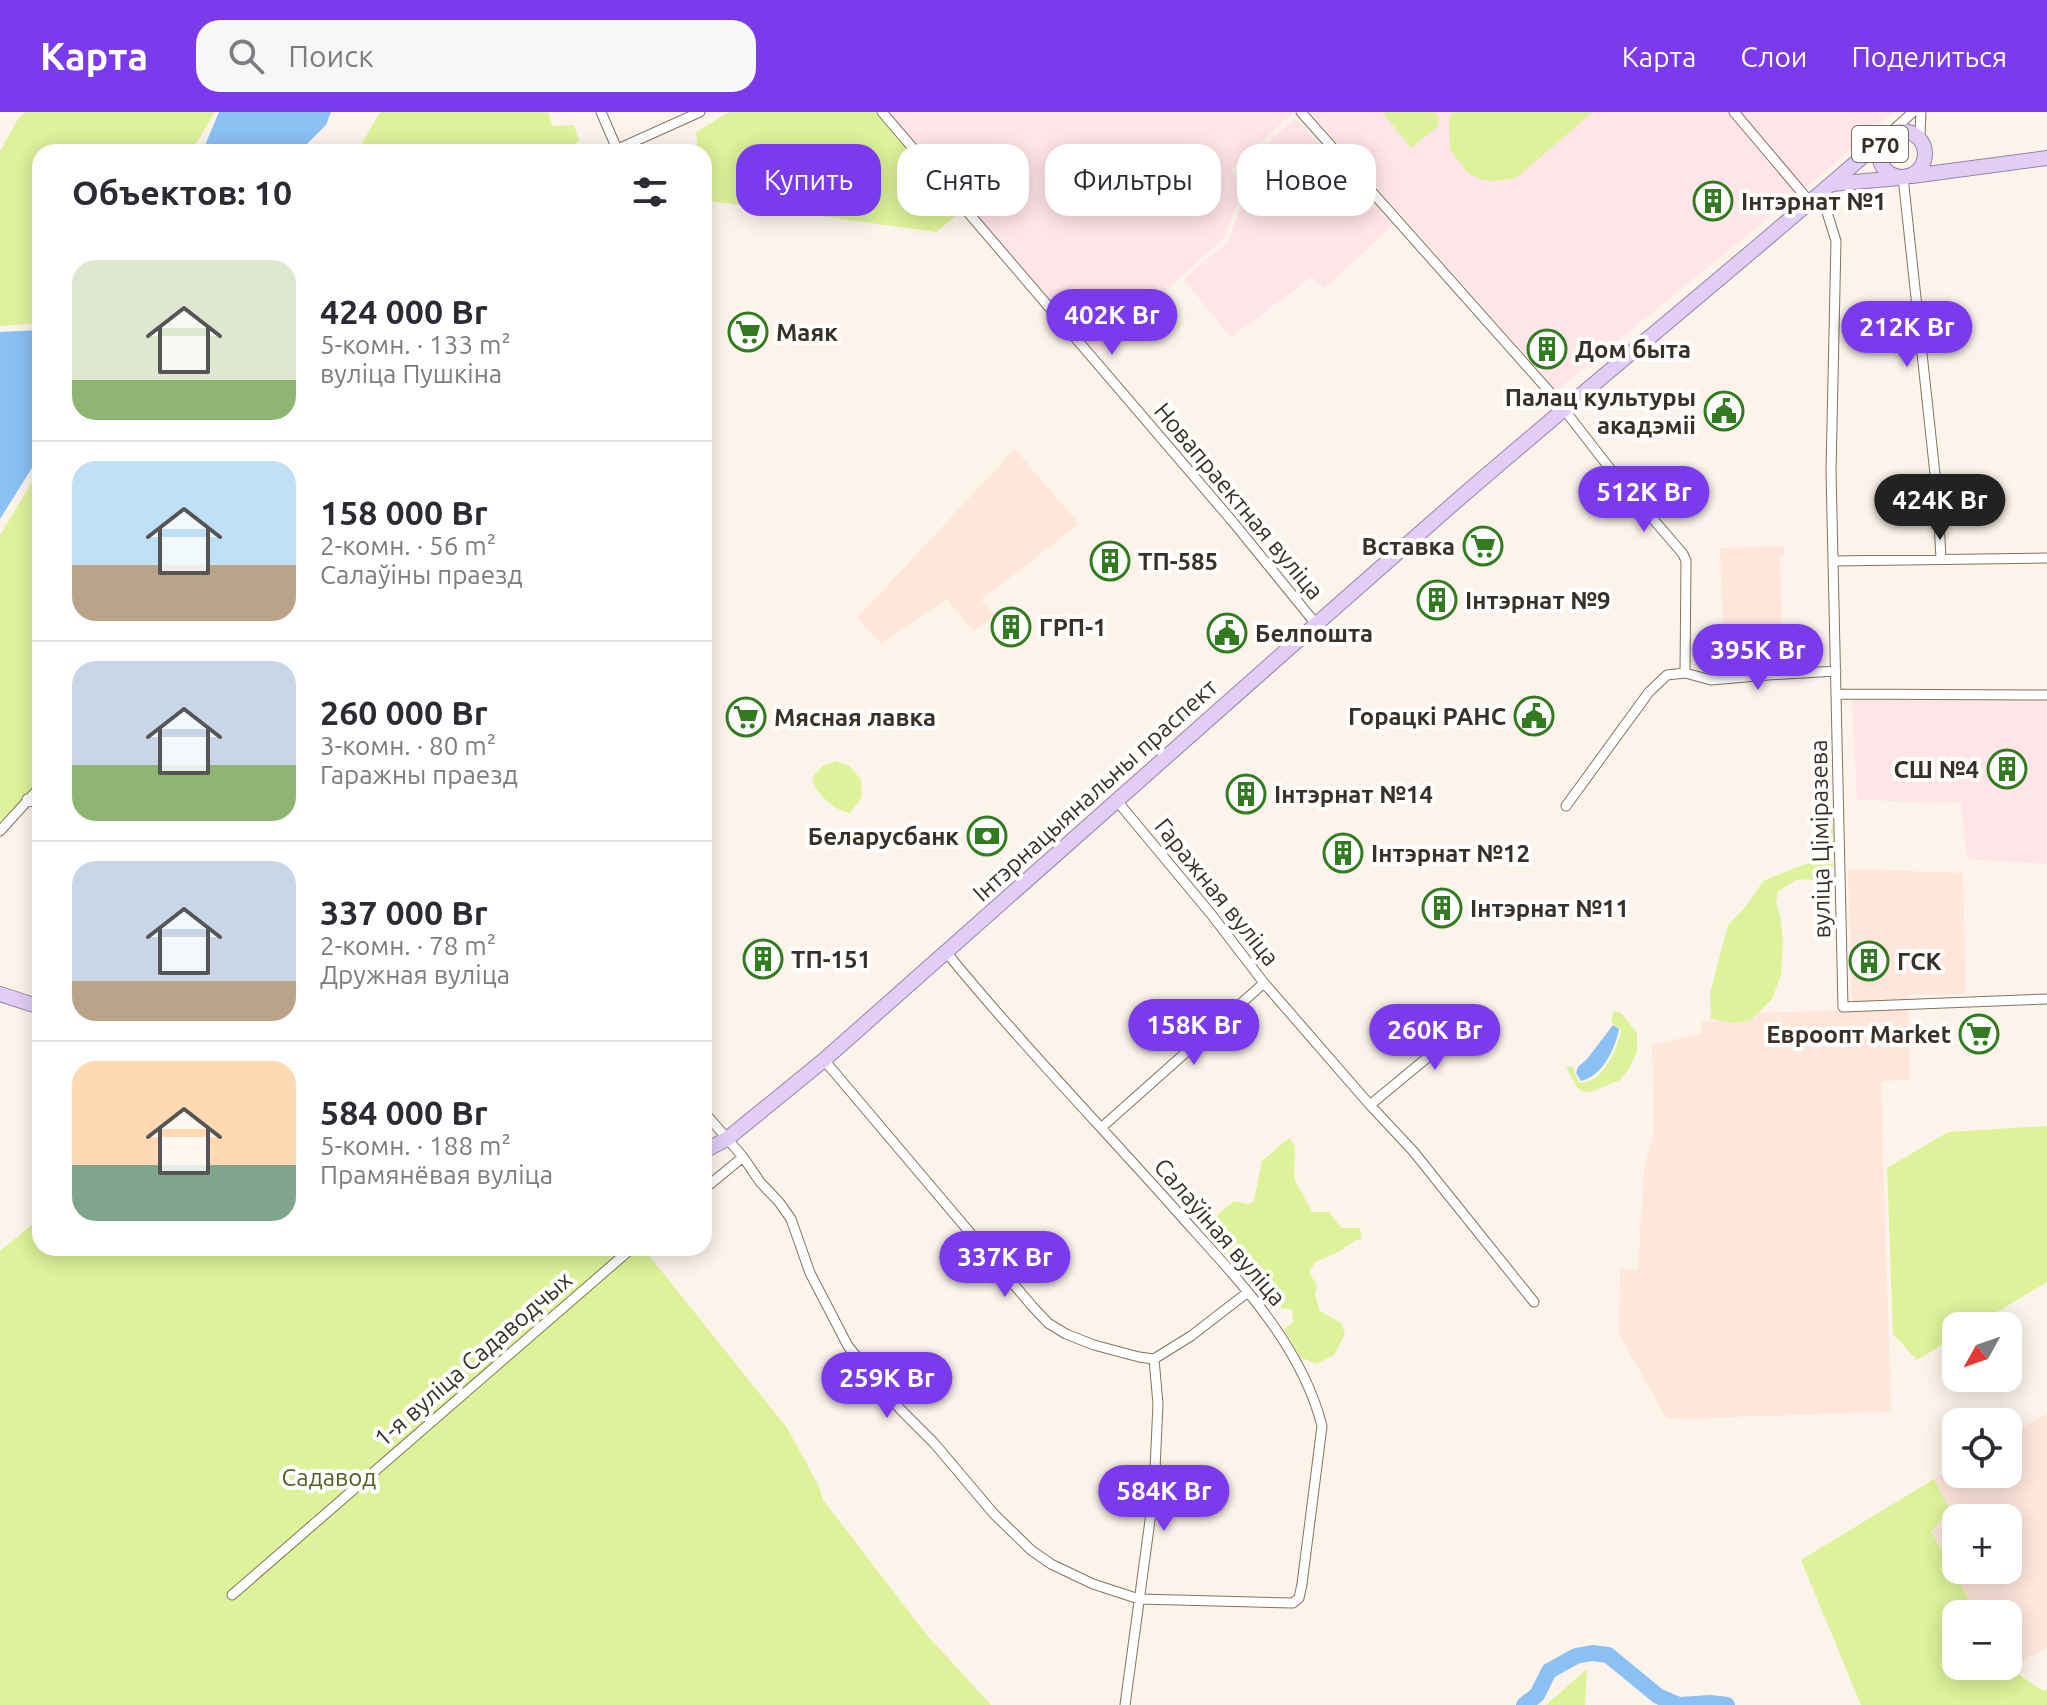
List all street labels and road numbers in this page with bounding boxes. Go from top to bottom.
road number: Р70 [1852,126,1908,162]
street label: Новапраектная вуліца [1149,397,1329,605]
street label: Інтэрнацыянальны праспект [967,673,1223,907]
street label: вуліца Ціміразева [1805,739,1835,939]
street label: Гаражная вуліца [1149,813,1285,971]
street label: Салаўіная вуліца [1149,1153,1291,1311]
street label: 1-я вуліца Садаводчых [369,1266,577,1452]

